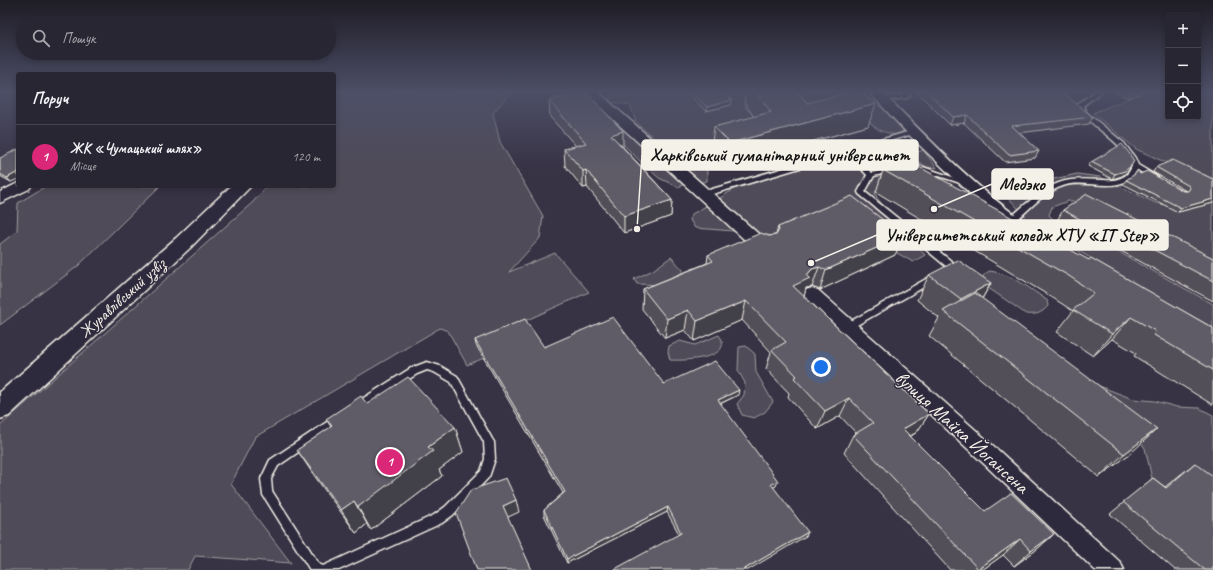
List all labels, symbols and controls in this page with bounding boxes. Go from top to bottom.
map controls [1165,12,1201,120]
button: + [1165,12,1201,48]
search box [16,16,336,60]
icon: search [30,27,52,49]
text: Пошук [62,29,95,48]
button: − [1165,48,1201,84]
button: locate [1165,84,1201,120]
text: Поруч [32,88,68,109]
text: ЖК «Чумацький шлях» [70,139,202,158]
callout: Харківський гуманітарний університет [642,140,918,170]
text: Харківський гуманітарний університет [650,144,911,166]
text: 1 [42,149,48,165]
text: 120 m [292,149,320,165]
text: Місце [70,158,96,174]
callout: Медэко [992,169,1053,199]
text: Медэко [999,173,1046,195]
callout: Університетський коледж ХТУ «IT Step» [877,220,1168,250]
text: Університетський коледж ХТУ «IT Step» [885,224,1160,246]
street label: Журавлівський узвіз [74,253,171,343]
your location [811,357,831,377]
street label: вулиця Майка Йогансена [890,365,1035,500]
pin: 1 [377,447,403,477]

